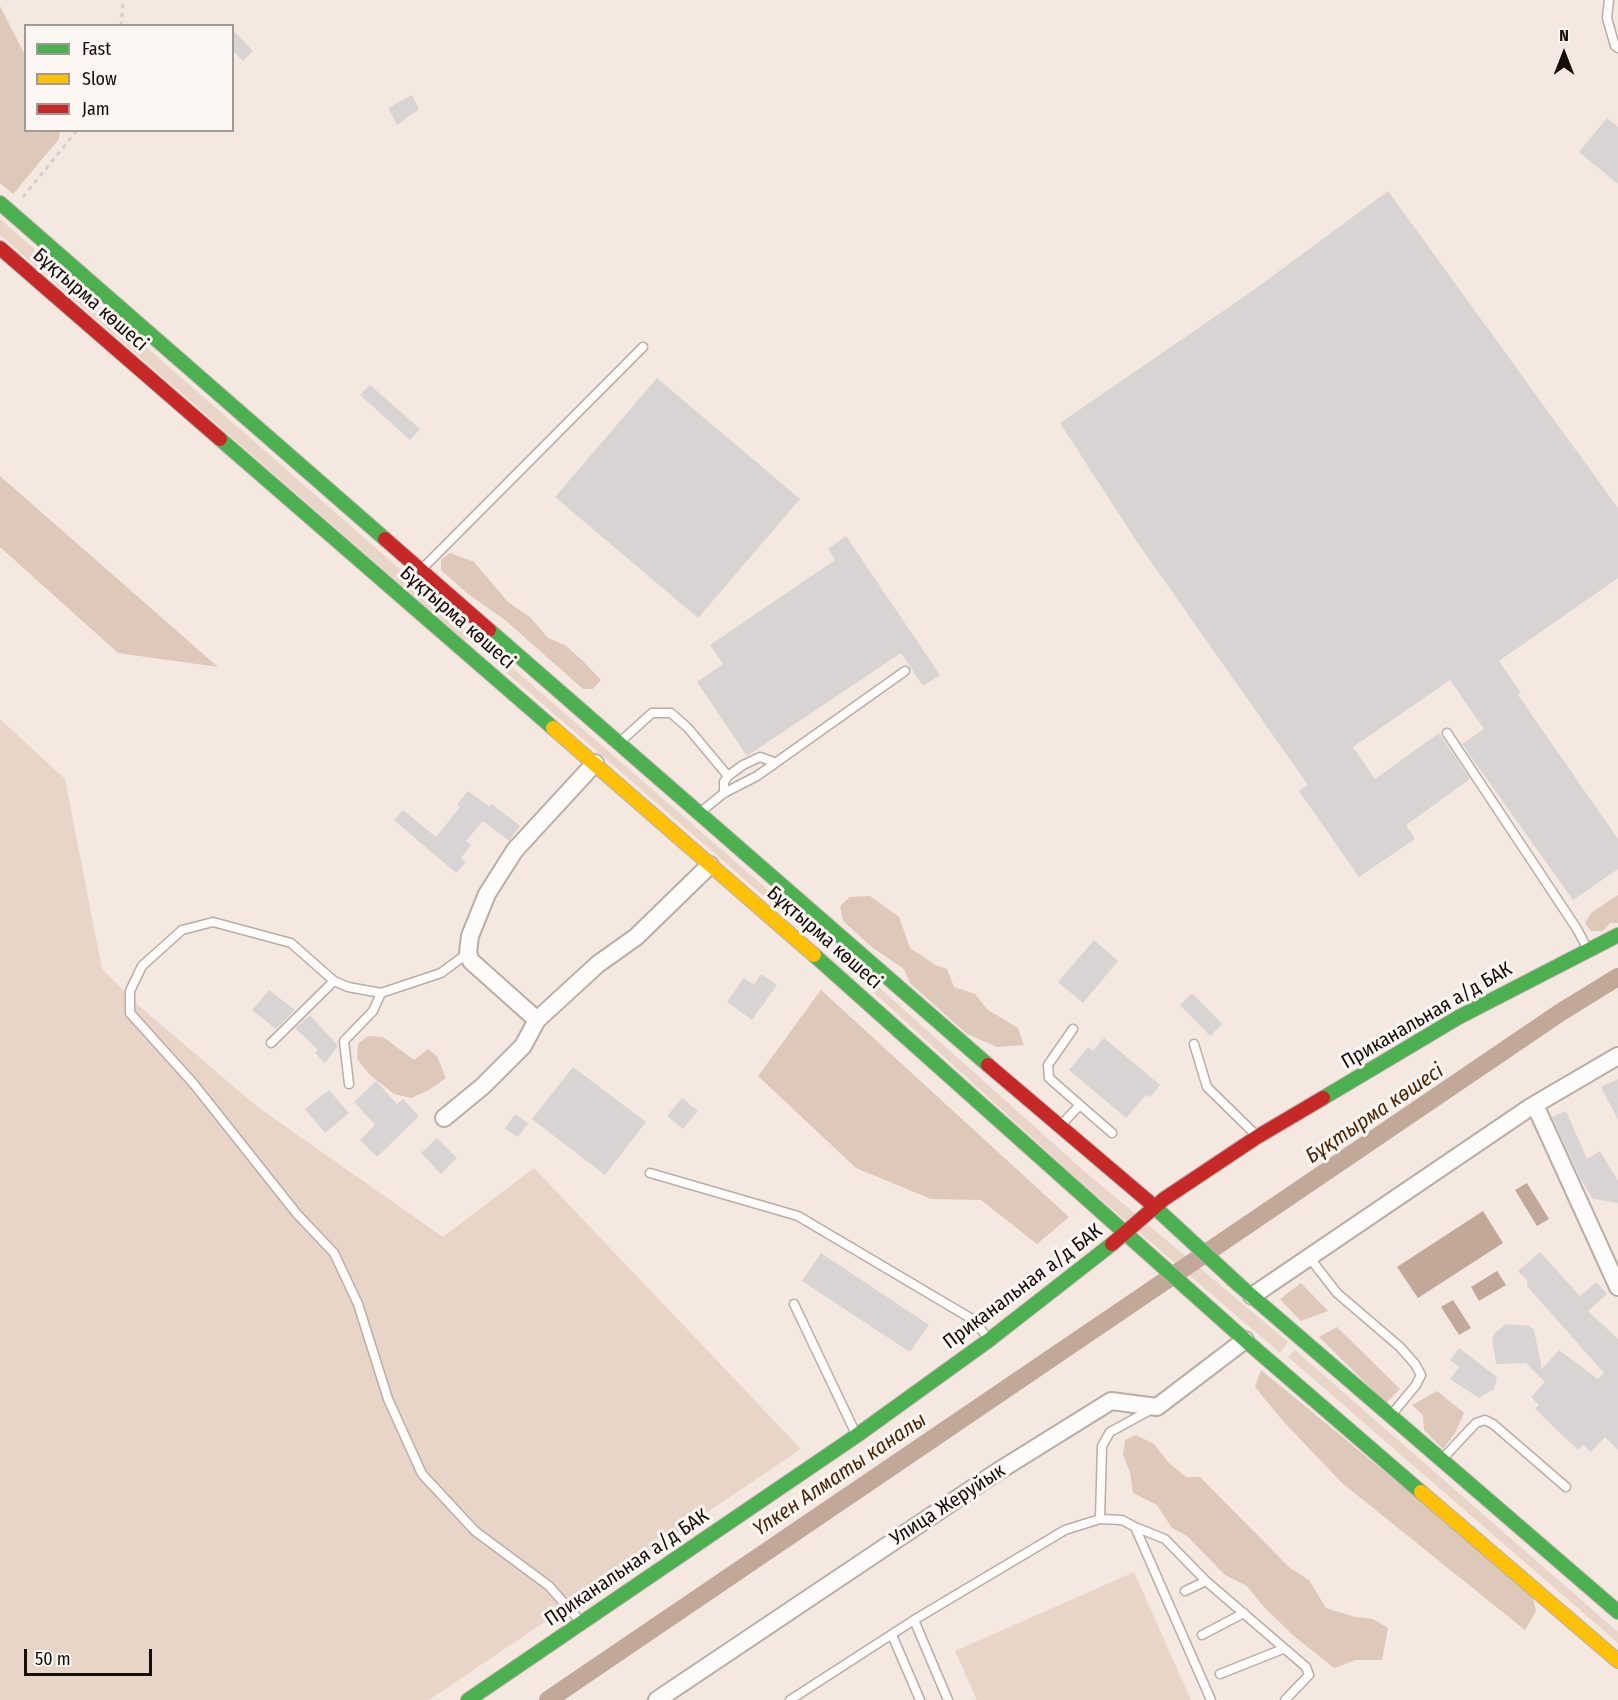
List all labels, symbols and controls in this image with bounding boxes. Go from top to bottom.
legend [24,24,234,132]
north arrow [1534,24,1594,84]
text: N [1559,26,1569,45]
text: Fast [82,38,111,60]
text: Slow [82,68,117,90]
text: Jam [82,98,110,120]
street label: Бұқтырма көшесі [27,243,153,357]
street label: Бұқтырма көшесі [394,561,520,675]
street label: Бұқтырма көшесі [761,881,887,995]
street label: Приканальная а/д БАК [1337,957,1517,1075]
water label: Бұқтырма көшесі [1301,1059,1449,1169]
street label: Приканальная а/д БАК [939,1219,1107,1355]
water label: Үлкен Алматы каналы [749,1408,931,1542]
street label: Улица Жеруйык [886,1459,1010,1551]
street label: Приканальная а/д БАК [540,1504,714,1632]
scale bar [27,1637,154,1675]
text: 50 m [35,1648,71,1670]

